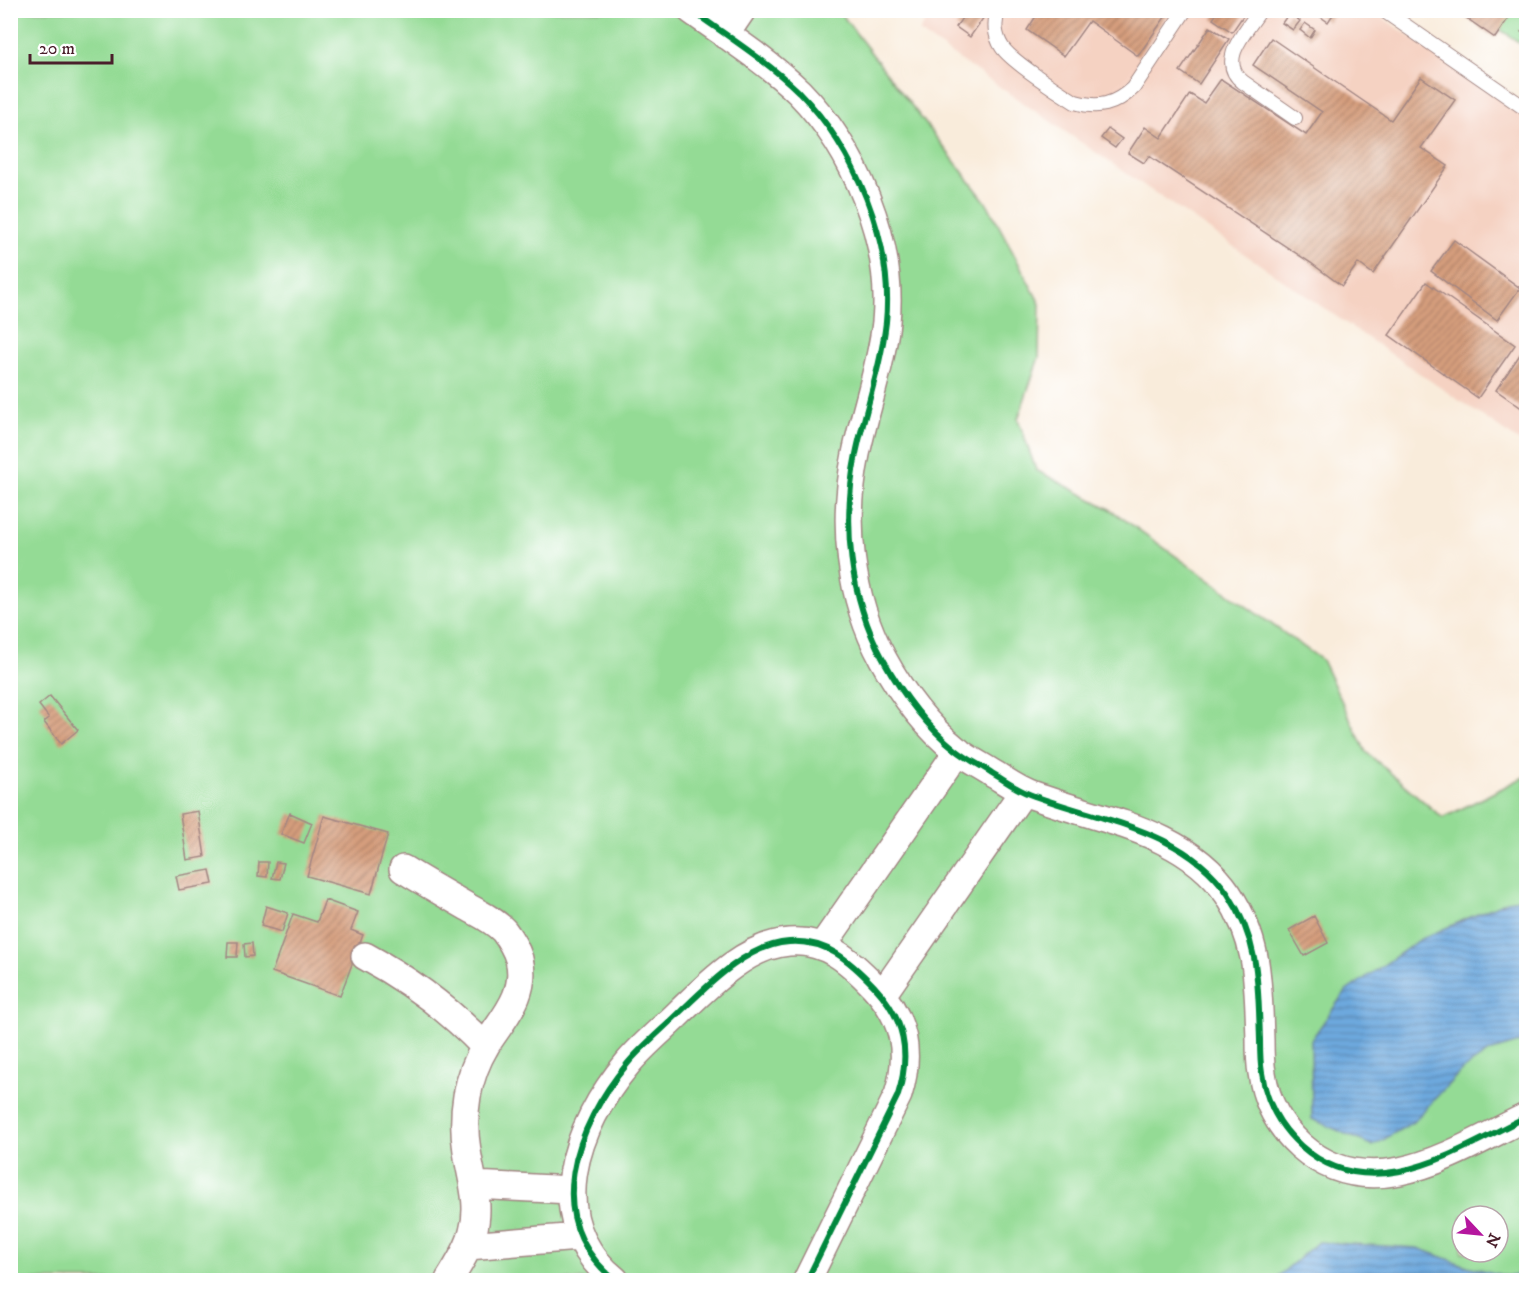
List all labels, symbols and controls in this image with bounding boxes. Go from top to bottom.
scale bar [30,27,112,65]
text: 20 m [39,38,75,60]
north arrow [1450,1204,1510,1264]
text: N [1481,1230,1504,1250]

